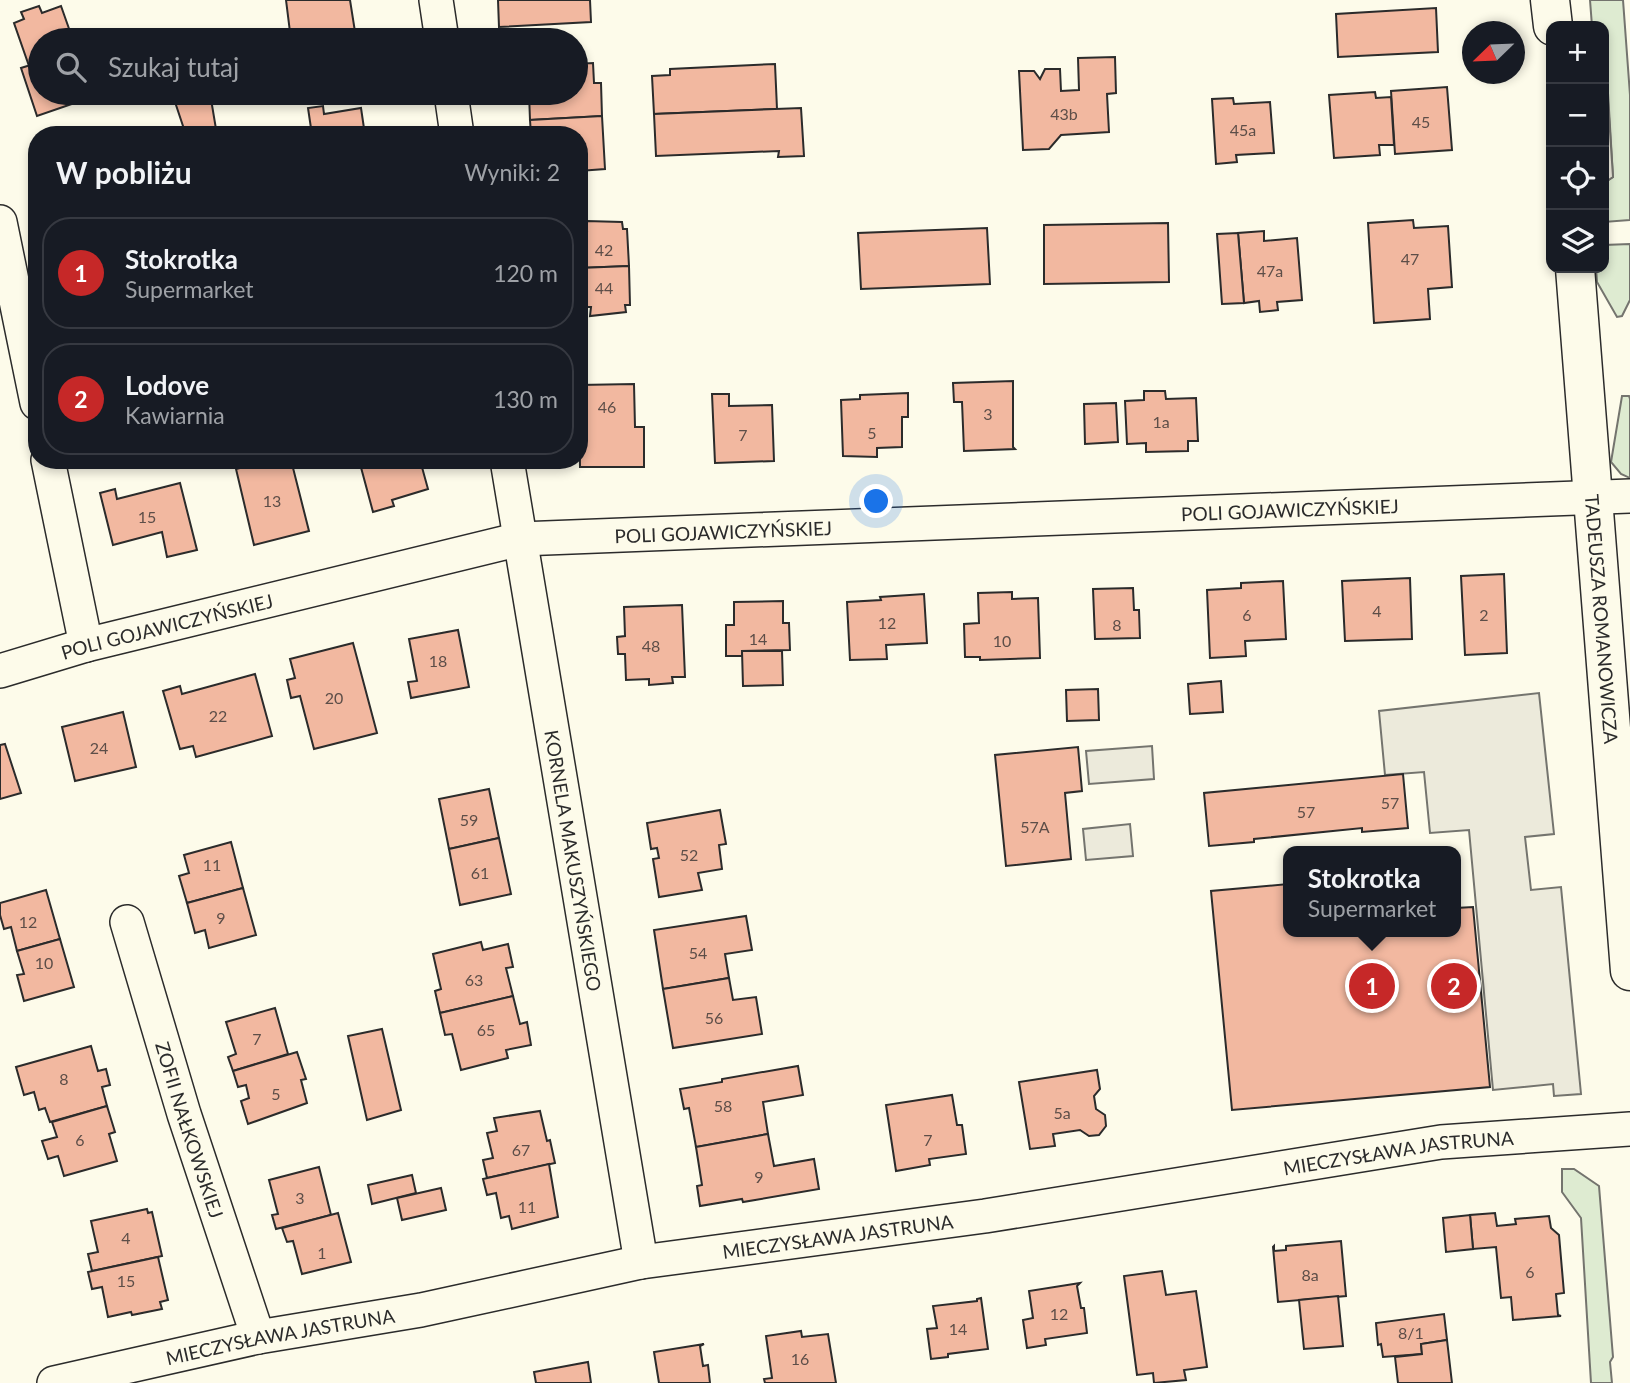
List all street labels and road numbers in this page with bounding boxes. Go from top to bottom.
street label: POLI GOJAWICZYŃSKIEJ [1181,493,1399,525]
street label: TADEUSZA ROMANOWICZA [1581,493,1624,745]
street label: POLI GOJAWICZYŃSKIEJ [614,515,832,547]
street label: POLI GOJAWICZYŃSKIEJ [58,588,275,663]
street label: KORNELA MAKUSZYŃSKIEGO [541,728,607,993]
street label: ZOFII NAŁKOWSKIEJ [152,1039,229,1221]
street label: MIECZYSŁAWA JASTRUNA [1281,1126,1514,1179]
street label: MIECZYSŁAWA JASTRUNA [721,1209,955,1263]
street label: MIECZYSŁAWA JASTRUNA [163,1303,396,1369]

